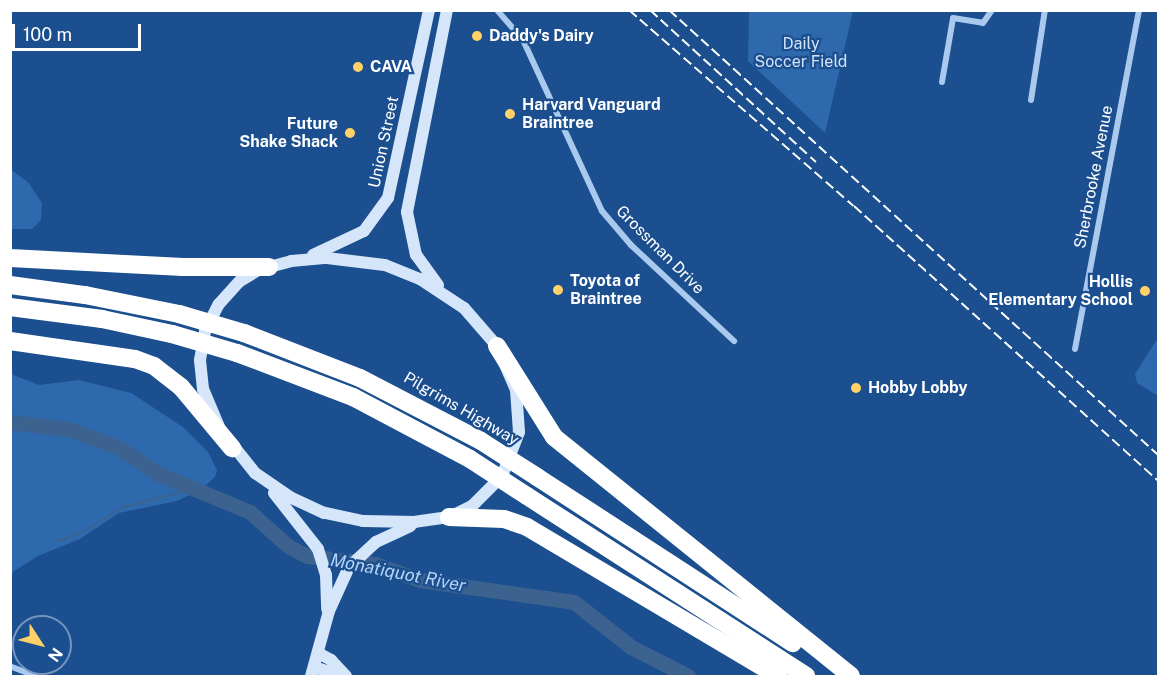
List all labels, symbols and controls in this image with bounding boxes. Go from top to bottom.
scale bar [15,12,144,50]
text: 100 m [23,24,72,45]
place label: Daddy's Dairy [489,26,594,46]
marker: Daddy's Dairy [470,29,484,43]
park label: Daily Soccer Field [755,34,847,72]
place label: CAVA [370,57,412,77]
marker: CAVA [351,60,365,74]
street label: Union Street [365,94,403,190]
place label: Harvard Vanguard Braintree [522,95,661,133]
street label: Sherbrooke Avenue [1071,104,1117,250]
marker: Harvard Vanguard Braintree [503,107,517,121]
place label: Future Shake Shack [239,114,338,152]
marker: Future Shake Shack [343,126,357,140]
street label: Grossman Drive [612,202,708,298]
place label: Toyota of Braintree [570,271,642,309]
place label: Hollis Elementary School [988,272,1133,310]
marker: Toyota of Braintree [551,283,565,297]
marker: Hollis Elementary School [1138,284,1152,298]
street label: Pilgrims Highway [400,368,522,450]
place label: Hobby Lobby [868,378,968,398]
marker: Hobby Lobby [849,381,863,395]
water label: Monatiquot River [328,549,468,597]
north arrow [12,615,72,675]
text: N [44,644,67,665]

